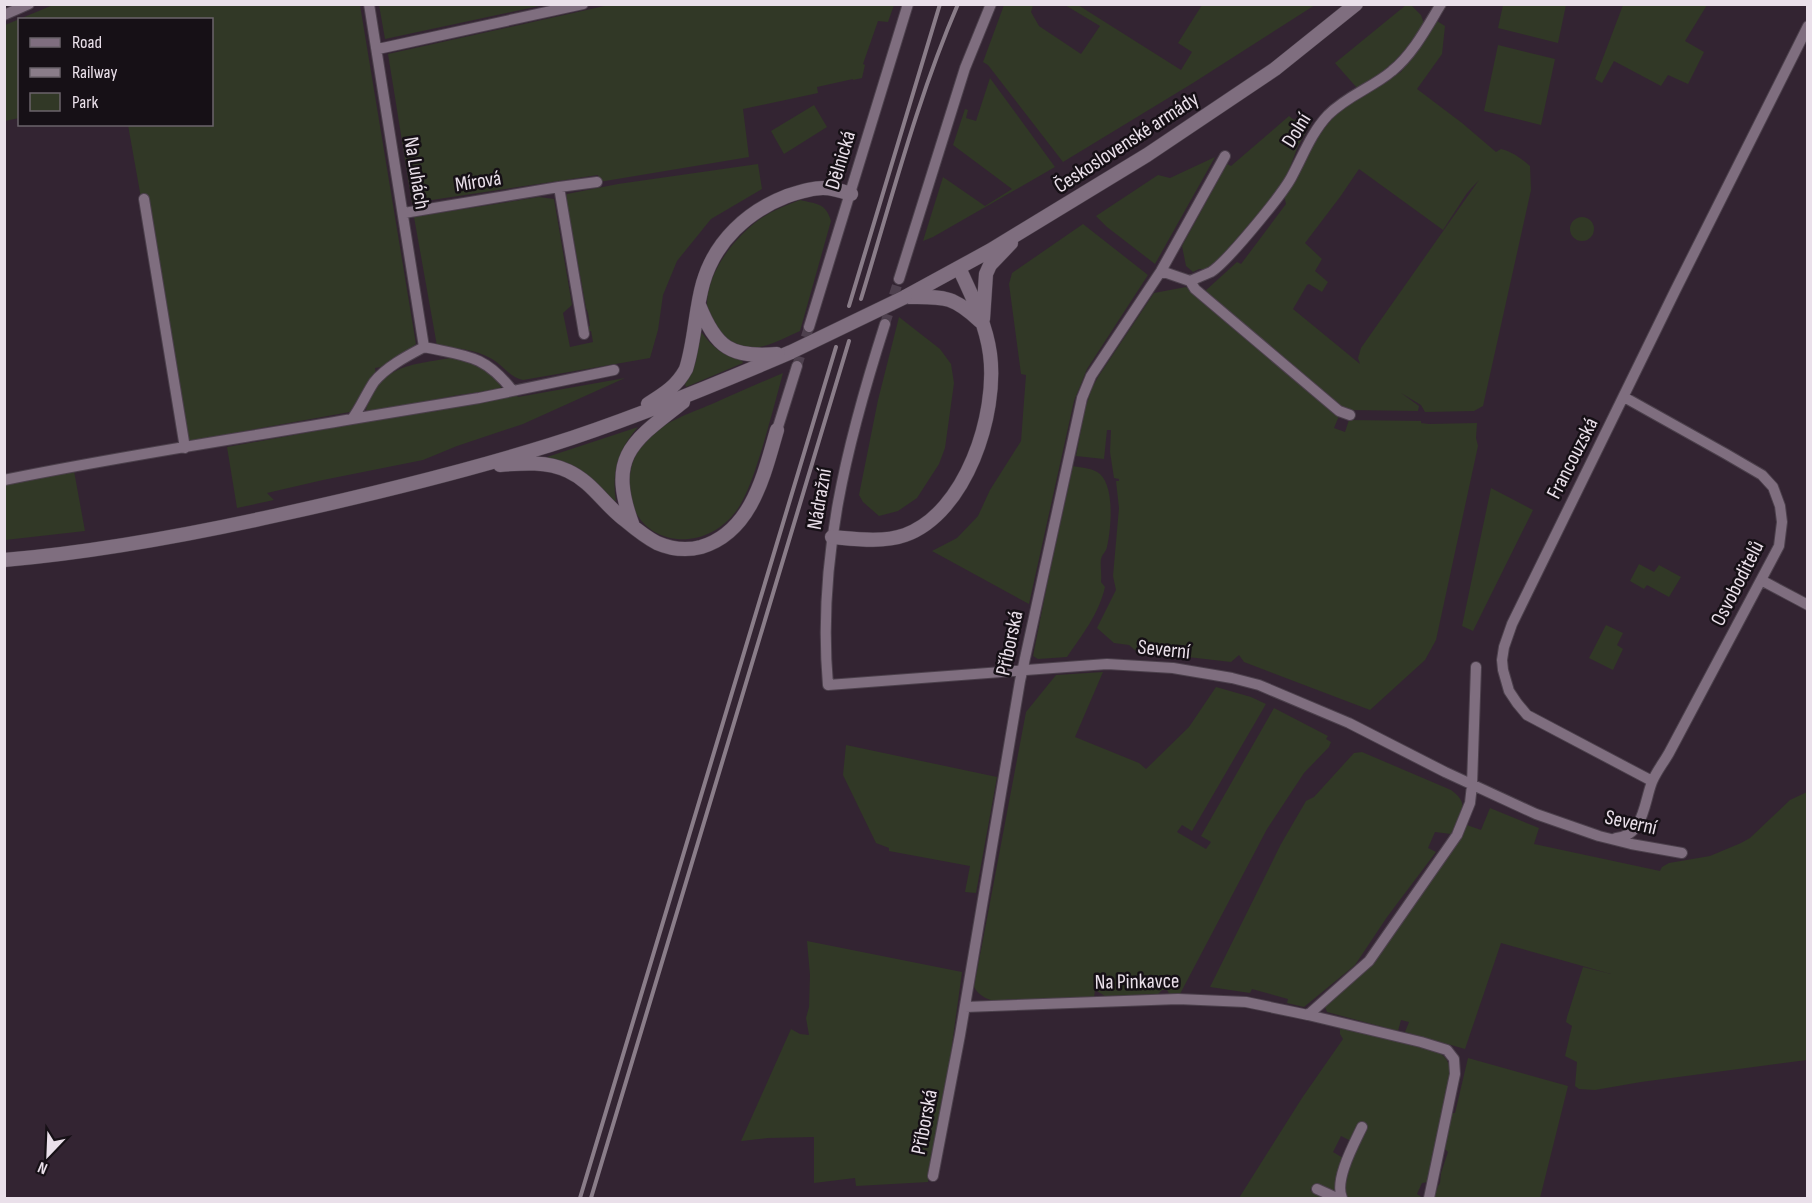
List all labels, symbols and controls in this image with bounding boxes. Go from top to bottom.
legend [18,18,213,126]
text: Road [72,32,102,53]
text: Railway [72,62,117,83]
street label: Československé armády [1049,86,1203,198]
text: Park [72,92,98,113]
street label: Dolní [1276,108,1317,152]
street label: Dělnická [820,128,861,193]
street label: Na Luhách [398,135,435,211]
street label: Mírová [453,166,503,197]
street label: Francouzská [1541,413,1603,503]
street label: Nádražní [802,466,837,532]
street label: Osvoboditelů [1705,537,1769,630]
street label: Příborská [990,608,1029,678]
street label: Severní [1136,634,1192,665]
street label: Severní [1602,804,1659,841]
street label: Na Pinkavce [1095,968,1180,995]
street label: Příborská [906,1088,943,1157]
north arrow [18,1125,78,1185]
text: N [35,1157,50,1178]

